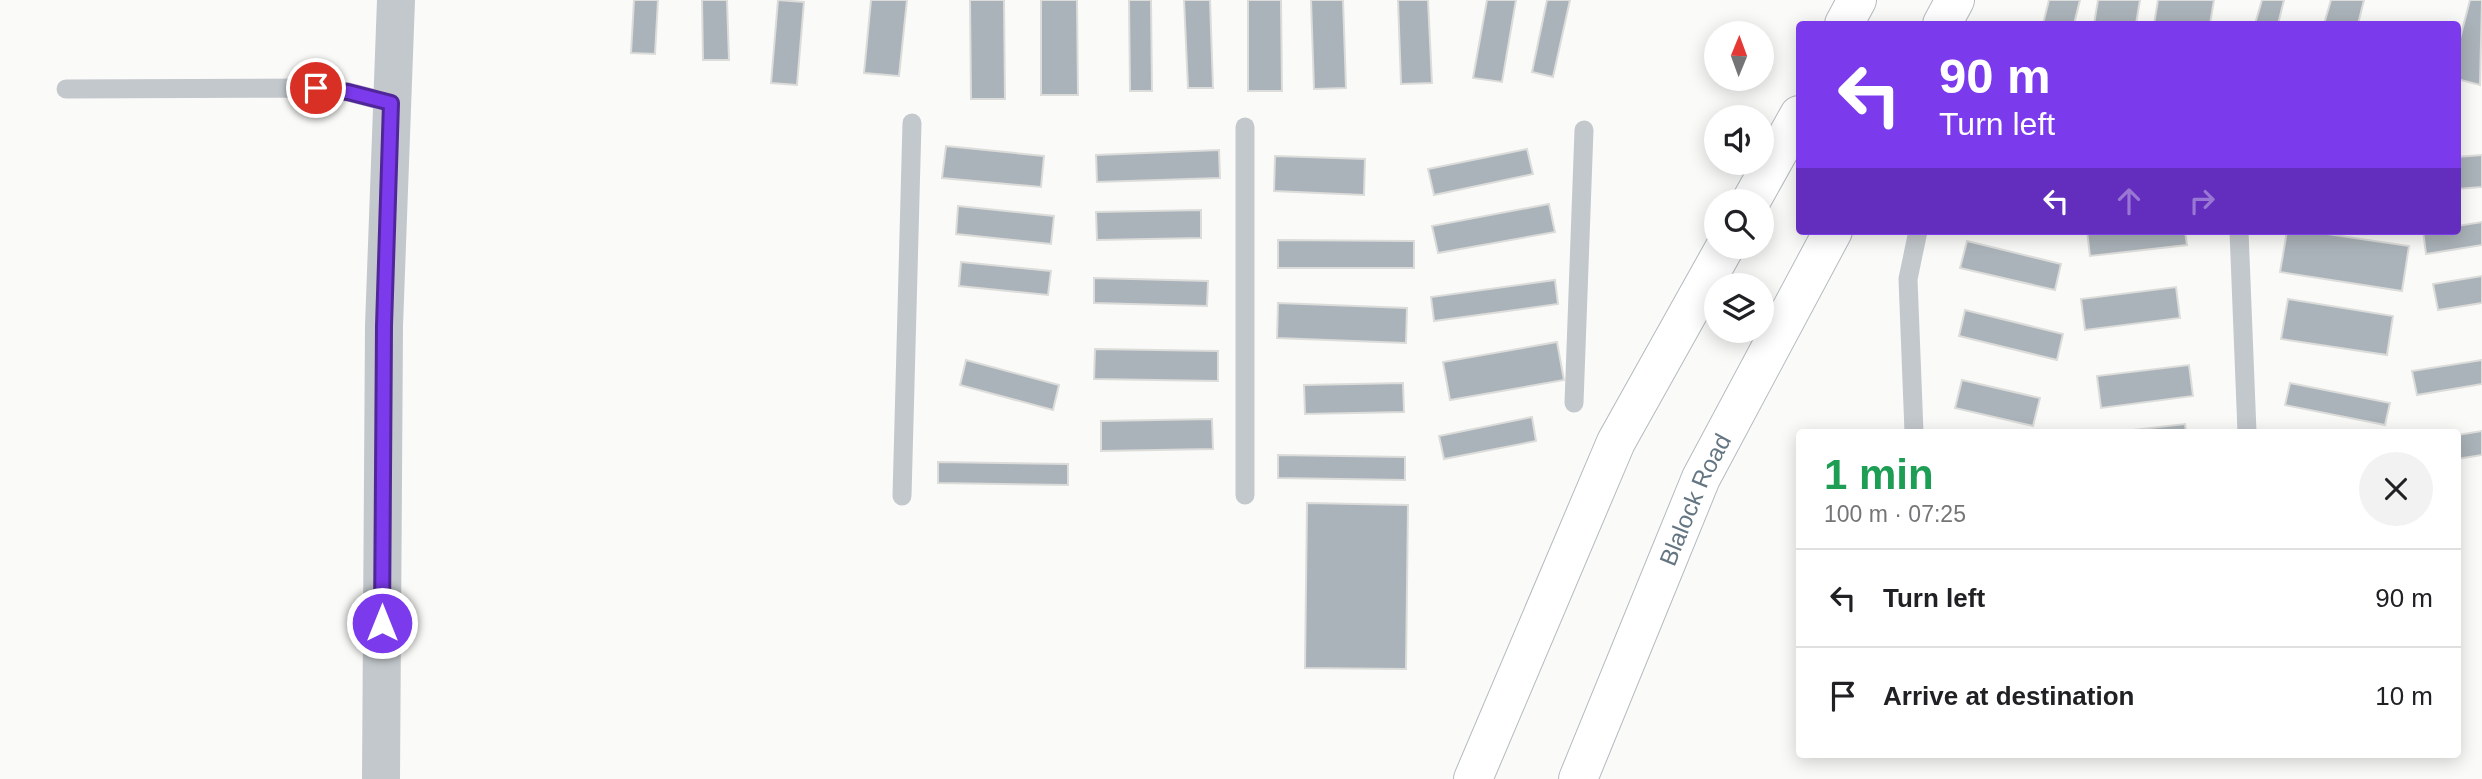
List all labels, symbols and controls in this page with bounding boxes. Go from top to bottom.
north arrow [1704,21,1774,91]
map controls [1704,21,1774,343]
icon: left [1824,49,1915,140]
text: 90 m [1939,49,2051,103]
pin [286,58,346,118]
icon: arrive [297,69,335,107]
button: sound [1704,105,1774,175]
text: Turn left [1939,106,2055,142]
icon: left [2037,182,2075,220]
icon: ahead [2110,182,2148,220]
icon: right [2183,182,2221,220]
button: search [1704,189,1774,259]
button: layers [1704,273,1774,343]
street label: Blalock Road [1653,429,1736,569]
text: 1 min [1824,451,1934,498]
button: close [2359,452,2433,526]
text: 100 m · 07:25 [1824,501,1966,527]
icon: left [1824,579,1862,617]
text: Turn left [1883,583,1985,613]
text: 90 m [2375,583,2433,613]
position arrow [345,586,419,660]
icon: arrive [1824,677,1862,715]
text: Arrive at destination [1883,681,2134,711]
text: 10 m [2375,681,2433,711]

